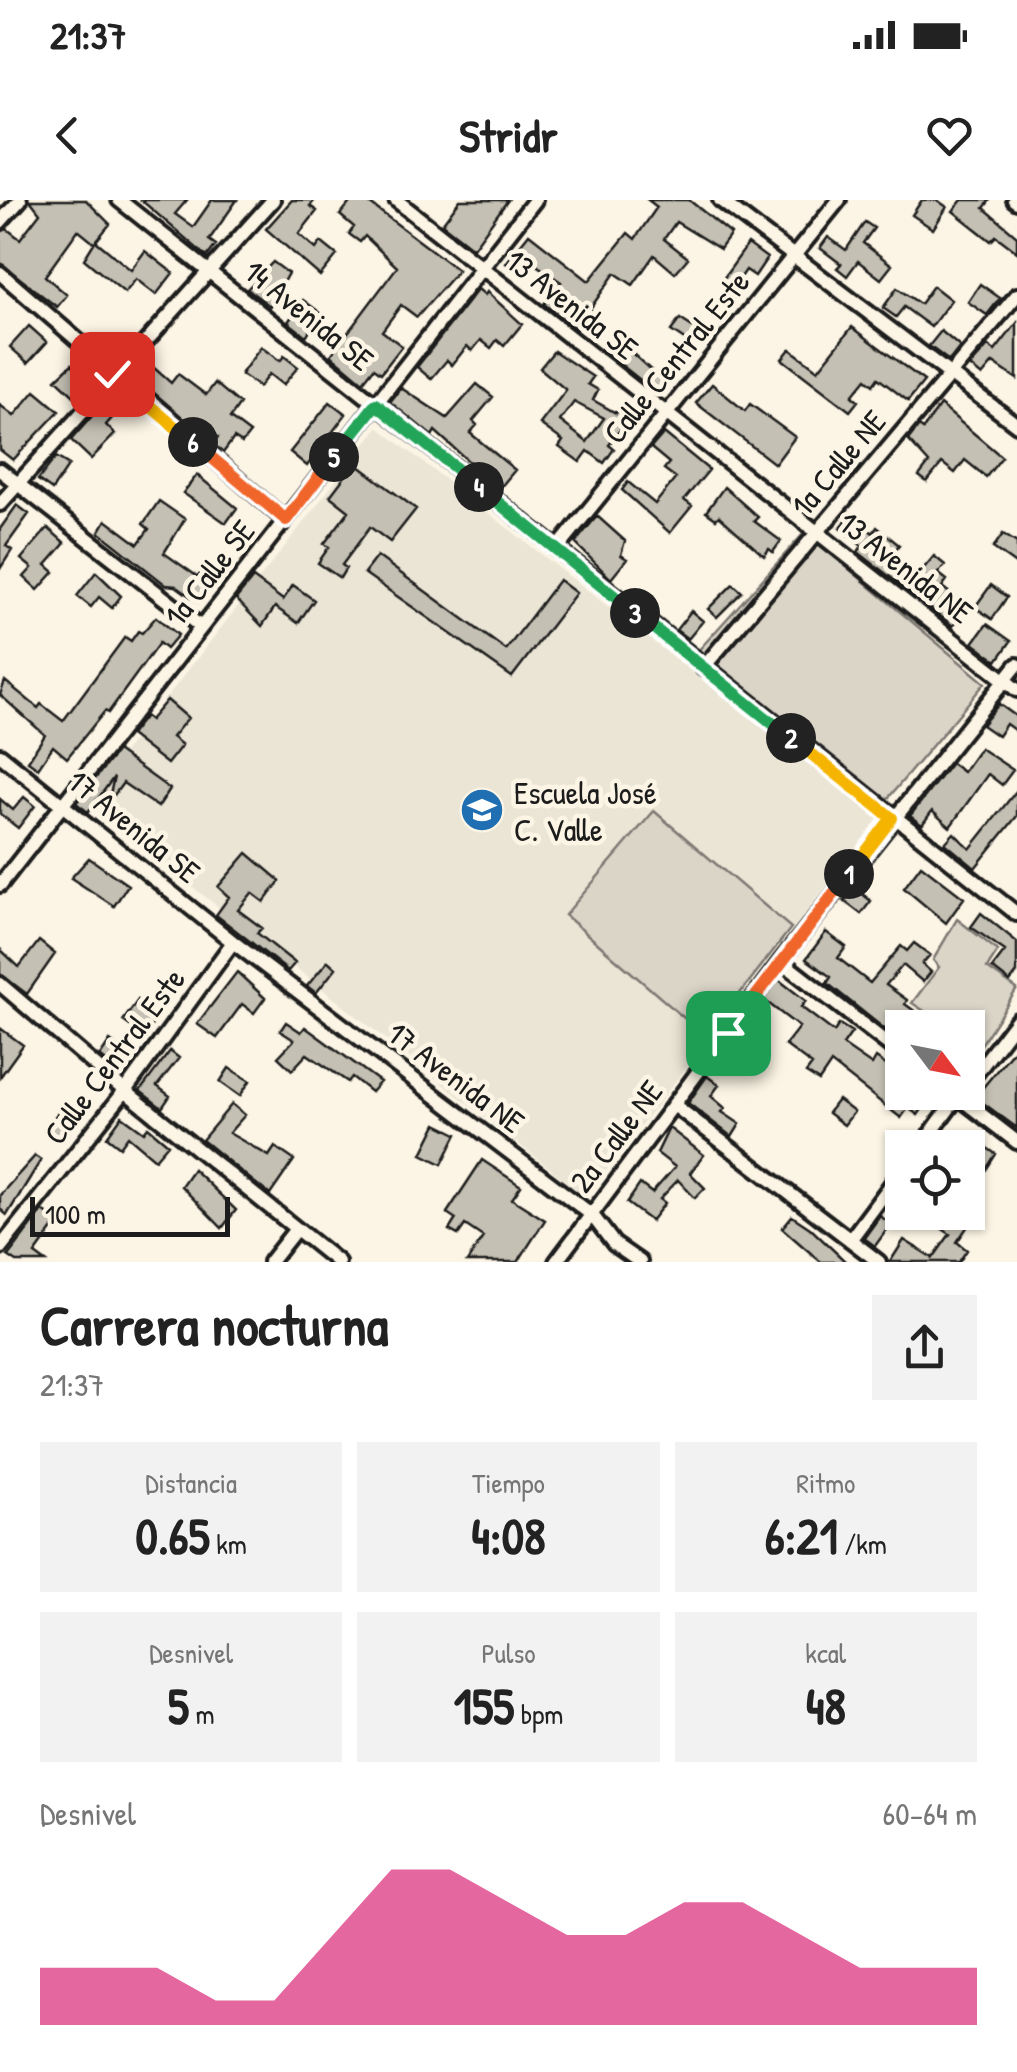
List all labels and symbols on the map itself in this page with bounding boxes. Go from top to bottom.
street label: 13 Avenida SE [497,239,647,369]
street label: 14 Avenida SE [235,250,383,380]
street label: Calle Central Este [593,261,759,452]
pin [70,332,155,417]
street label: 1a Calle NE [781,401,895,525]
pin: 6 [168,417,218,467]
pin: 5 [309,432,359,482]
pin: 4 [454,462,504,512]
street label: 13 Avenida NE [830,501,982,633]
street label: 1a Calle SE [154,511,264,635]
pin: 3 [610,588,660,638]
pin: 2 [766,713,816,763]
street label: 17 Avenida SE [59,759,209,893]
place label: Escuela José C. Valle [514,771,657,851]
school or university icon: Escuela José C. Valle [459,787,505,833]
pin: 1 [824,849,874,899]
street label: Calle Central Este [33,959,195,1153]
pin [686,991,771,1076]
north arrow [885,1010,985,1110]
street label: 17 Avenida NE [379,1011,533,1143]
street label: 2a Calle NE [560,1071,672,1201]
scale bar [30,1192,230,1236]

